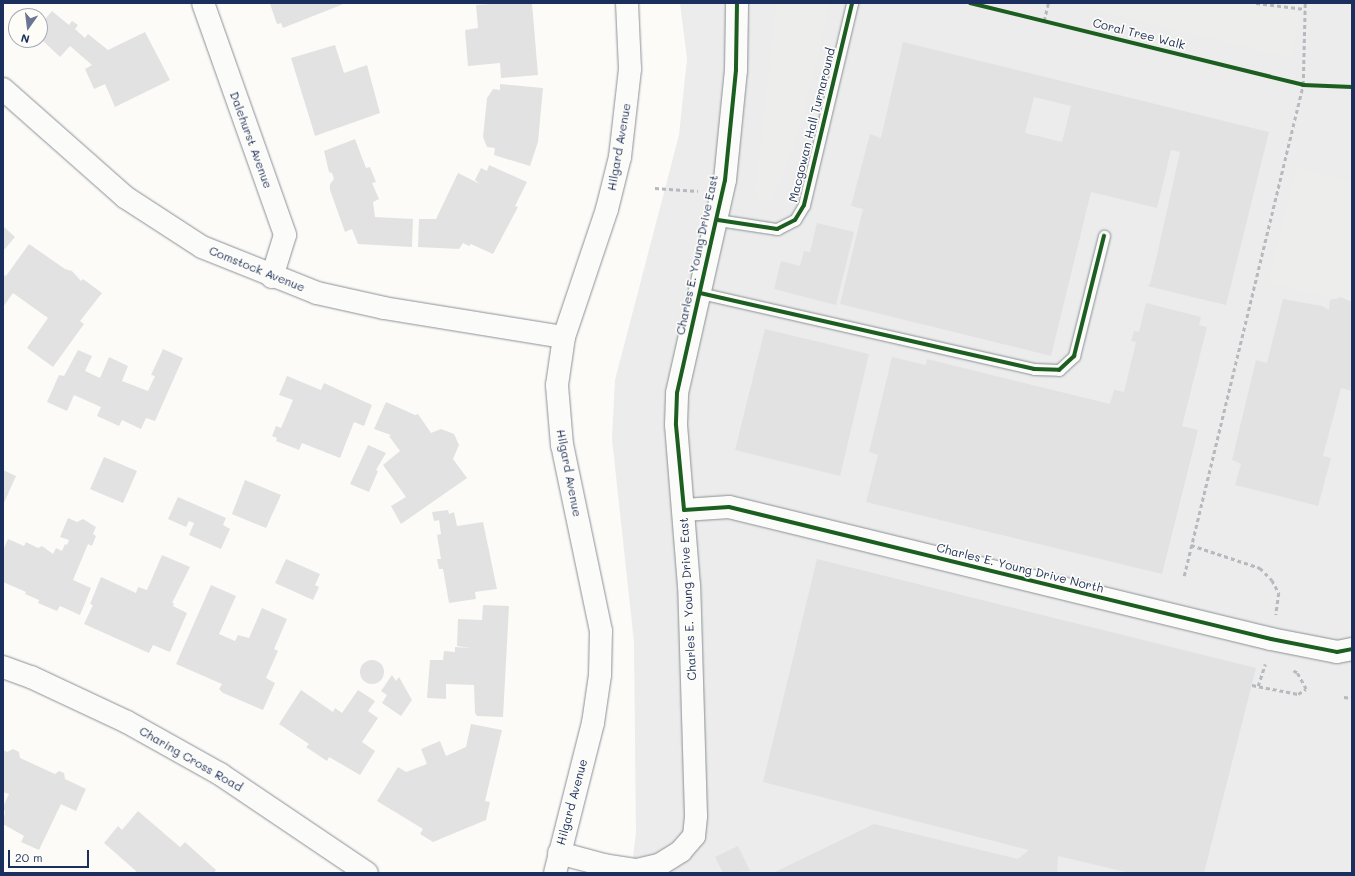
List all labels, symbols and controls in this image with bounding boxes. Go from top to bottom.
north arrow [8,8,48,48]
street label: Coral Tree Walk [1091,16,1187,52]
text: N [19,31,31,47]
street label: Macgowan Hall Turnaround [786,46,838,204]
street label: Dalehurst Avenue [227,90,275,190]
street label: Hilgard Avenue [604,102,634,192]
street label: Charles E. Young Drive East [673,174,721,336]
street label: Comstock Avenue [207,243,307,295]
street label: Hilgard Avenue [553,428,585,518]
street label: Charles E. Young Drive East [677,517,699,681]
street label: Charles E. Young Drive North [935,540,1105,596]
street label: Charing Cross Road [137,723,245,795]
street label: Hilgard Avenue [554,757,590,847]
scale bar [10,842,91,868]
text: 20 m [15,849,43,865]

